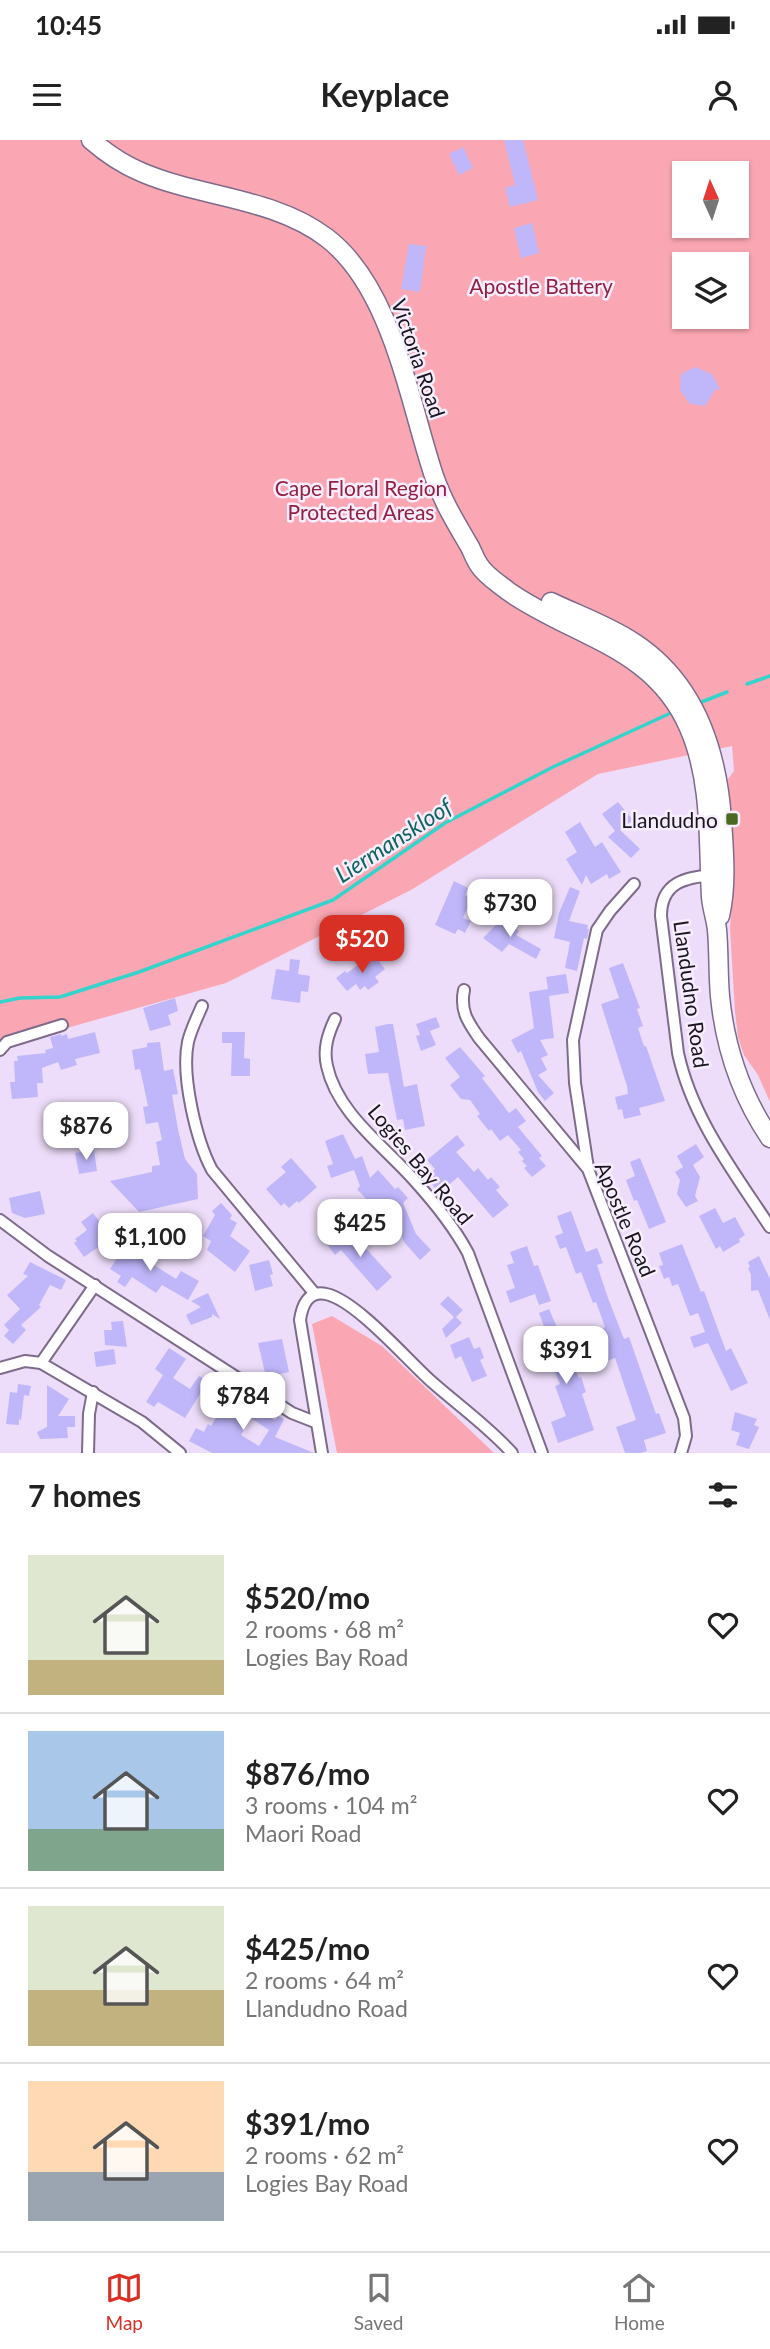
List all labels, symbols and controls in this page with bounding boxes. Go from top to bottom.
text: 10:45 [35,9,102,41]
text: Keyplace [321,75,449,114]
icon: menu [28,76,66,114]
icon: person [704,76,742,114]
north arrow [672,161,749,238]
map controls [672,161,749,329]
button: layers [672,252,749,329]
park label: Apostle Battery [469,273,613,298]
street label: Victoria Road [387,295,451,421]
park label: Cape Floral Region Protected Areas [275,475,447,524]
water label: Liermanskloof [329,791,458,888]
place label: Llandudno [621,807,718,832]
marker: Llandudno [724,811,740,827]
pin: $730 [469,880,551,939]
text: $730 [483,888,537,916]
pin: $520 [321,916,403,975]
street label: Llandudno Road [669,919,715,1069]
text: $520 [335,924,389,952]
street label: Logies Bay Road [363,1099,479,1229]
pin: $876 [45,1102,127,1162]
text: $876 [59,1111,113,1139]
street label: Apostle Road [591,1158,661,1280]
pin: $425 [319,1200,401,1259]
text: $425 [333,1208,387,1236]
pin: $1,100 [93,1214,207,1273]
text: $1,100 [114,1222,186,1250]
pin: $391 [525,1326,607,1386]
text: $391 [539,1335,593,1363]
pin: $784 [202,1372,284,1432]
text: $784 [216,1381,270,1409]
icon: filters [704,1476,742,1514]
text: 7 homes [28,1477,141,1513]
text: $520/mo [245,1579,370,1615]
icon: home [84,1583,168,1667]
icon: heart [704,1606,742,1644]
text: 2 rooms · 68 m² [245,1615,404,1643]
text: Logies Bay Road [245,1643,408,1671]
text: $876/mo [245,1755,370,1791]
icon: home [84,1759,168,1843]
icon: heart [704,1782,742,1820]
text: 3 rooms · 104 m² [245,1791,417,1819]
text: Maori Road [245,1819,361,1847]
text: $425/mo [245,1930,370,1966]
icon: home [84,1934,168,2018]
icon: heart [704,1957,742,1995]
text: 2 rooms · 64 m² [245,1966,404,1994]
text: Llandudno Road [245,1994,408,2022]
text: $391/mo [245,2105,370,2141]
icon: home [84,2109,168,2193]
icon: heart [704,2132,742,2170]
text: 2 rooms · 62 m² [245,2141,404,2169]
text: Logies Bay Road [245,2169,408,2197]
tab: Map [105,2269,143,2334]
tab: Saved [354,2269,403,2334]
tab: Home [614,2269,665,2334]

